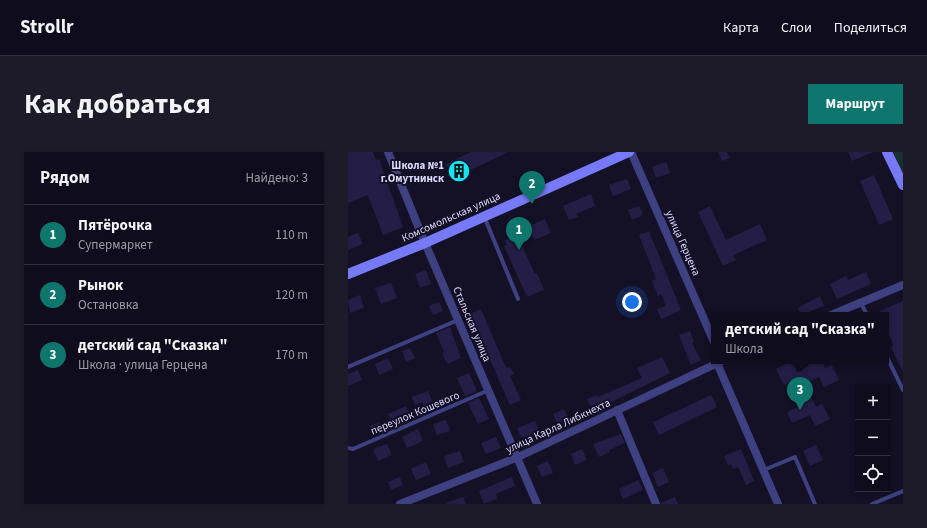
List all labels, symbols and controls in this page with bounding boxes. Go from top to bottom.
text: Strollr [20,14,74,41]
text: Карта [723,18,759,38]
text: Слои [781,18,812,38]
text: Поделиться [834,18,907,38]
text: Как добраться [24,84,211,124]
button: Маршрут [808,84,903,124]
place label: Школа №1 г.Омутнинск [381,158,444,186]
building icon: Школа №1 г.Омутнинск [446,158,472,184]
text: Рядом [40,166,90,190]
text: Найдено: 3 [246,169,308,187]
pin: 2 [519,171,545,204]
street label: Комсомольская улица [399,188,503,246]
street label: улица Герцена [662,208,704,278]
text: Пятёрочка [78,215,152,236]
pin: 1 [506,217,532,250]
text: 1 [50,226,56,244]
text: 110 m [275,226,308,244]
text: Супермаркет [78,236,153,254]
text: Рынок [78,275,123,296]
street label: Стальская улица [449,284,495,364]
text: 2 [50,286,56,304]
text: 120 m [275,286,308,304]
your location [622,292,642,312]
text: Остановка [78,296,139,314]
popup [711,312,889,364]
text: детский сад "Сказка" [725,319,875,340]
text: детский сад "Сказка" [78,335,228,356]
text: Школа [725,340,763,358]
text: 3 [50,346,56,364]
text: 170 m [275,346,308,364]
text: Школа · улица Герцена [78,356,208,374]
pin: 3 [787,377,813,410]
map controls [855,384,891,492]
button: + [855,384,891,420]
street label: переулок Кошевого [368,387,462,438]
street label: улица Карла Либкнехта [503,395,613,457]
button: − [855,420,891,456]
button: locate [855,456,891,492]

